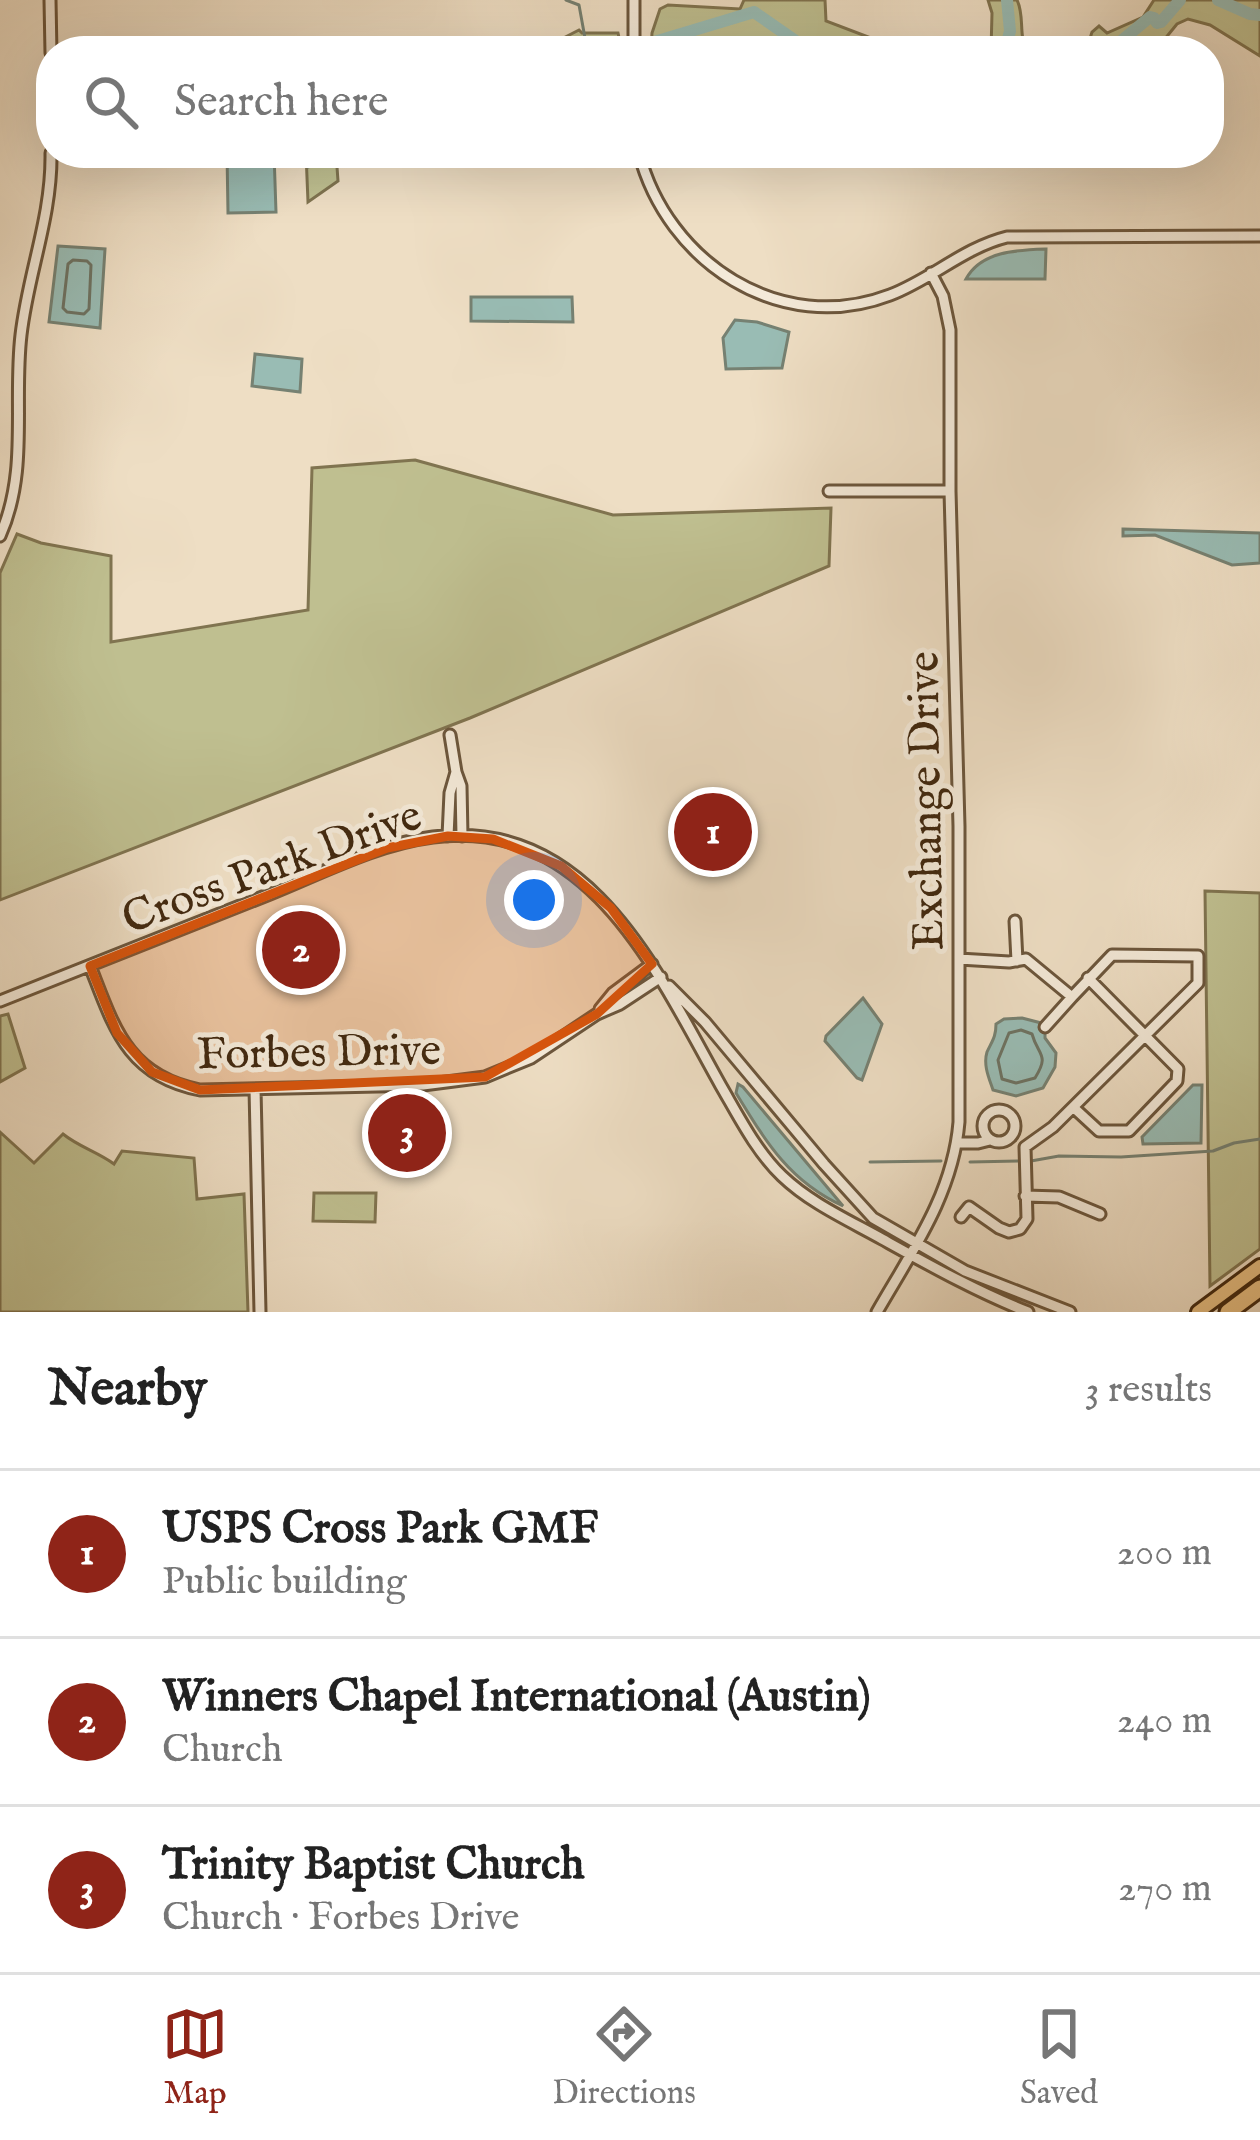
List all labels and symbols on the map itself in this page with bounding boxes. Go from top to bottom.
street label: Exchange Drive [896,651,959,951]
pin: 1 [674,787,752,877]
street label: Cross Park Drive [115,788,430,949]
your location [504,870,564,930]
pin: 2 [262,905,340,995]
street label: Forbes Drive [197,1023,442,1084]
pin: 3 [368,1088,446,1178]

